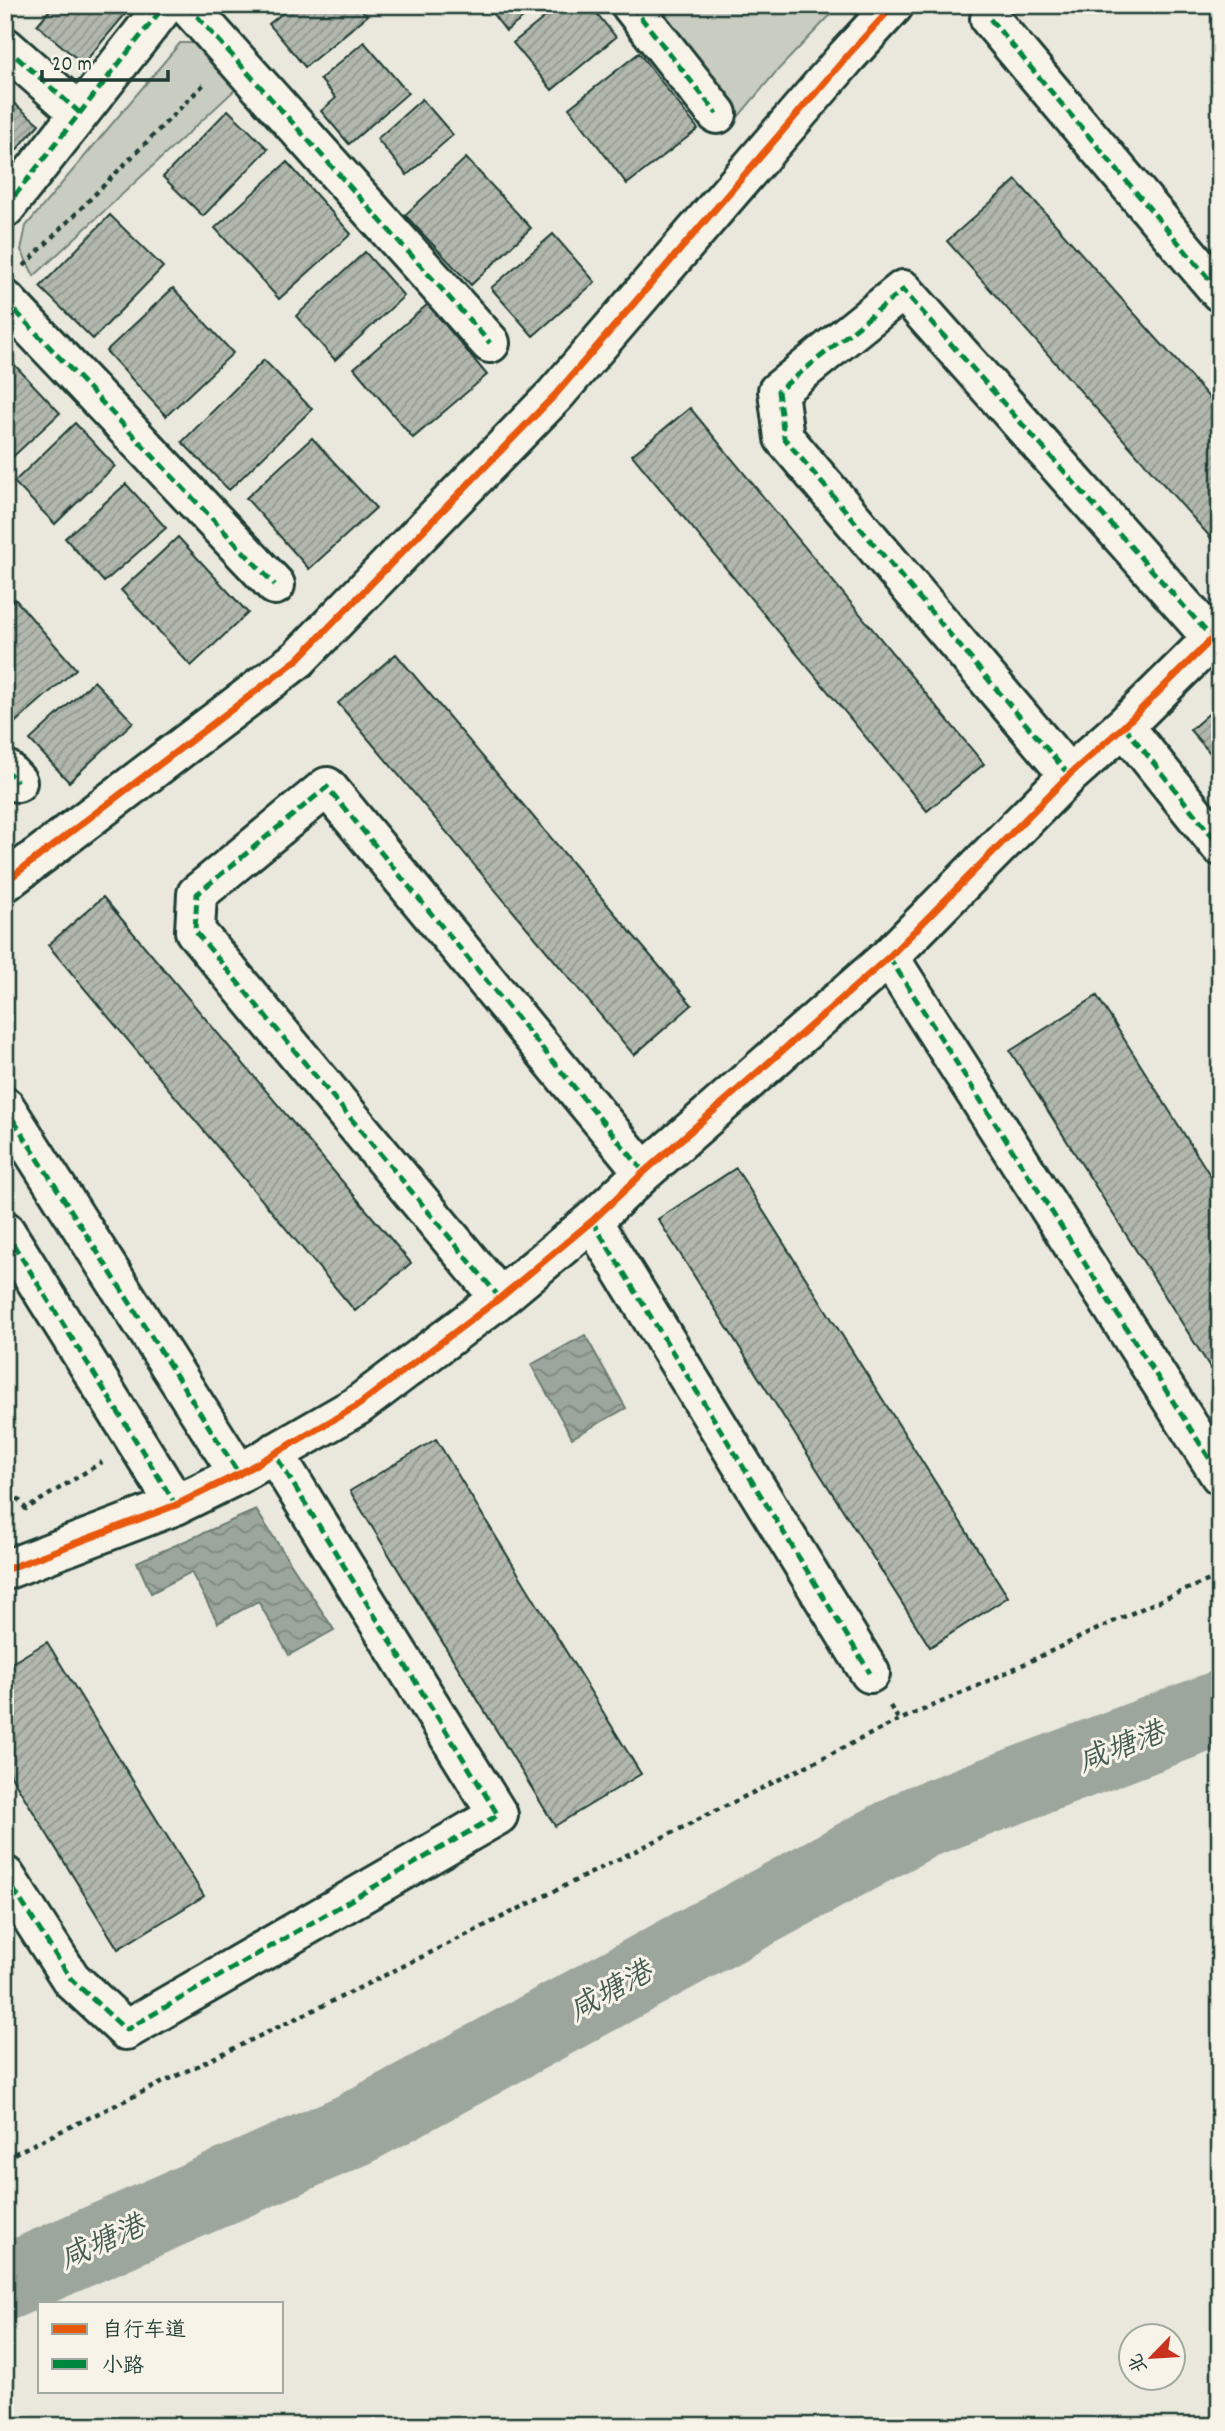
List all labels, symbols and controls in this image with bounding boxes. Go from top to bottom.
scale bar [42,38,168,82]
text: 20 m [52,51,92,81]
water label: 咸塘港 [1073,1713,1175,1786]
water label: 咸塘港 [562,1952,665,2035]
water label: 咸塘港 [54,2206,156,2283]
legend [38,2302,284,2392]
text: 自行车道 [102,2317,186,2347]
north arrow [1116,2322,1186,2392]
text: 北 [1124,2348,1156,2377]
text: 小路 [102,2353,144,2383]

